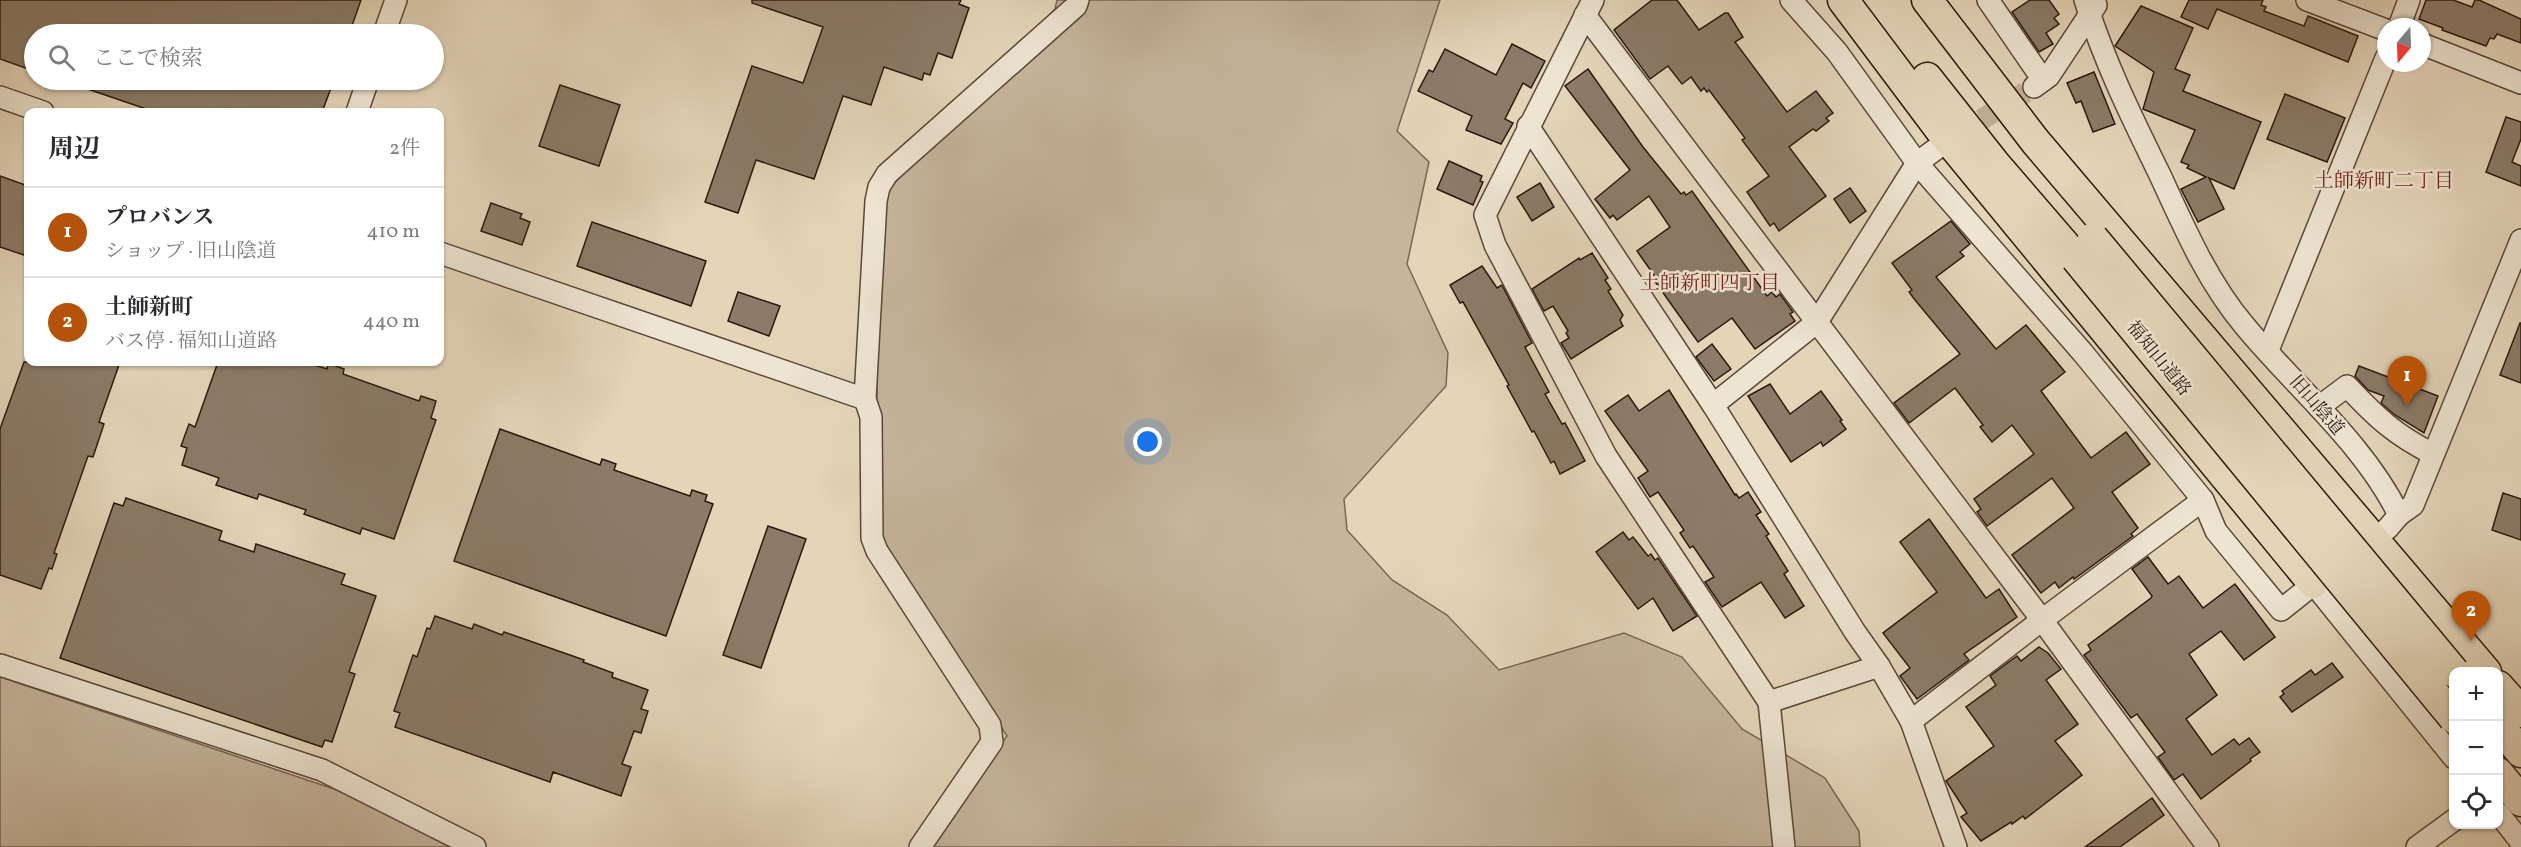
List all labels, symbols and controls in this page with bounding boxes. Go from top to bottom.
north arrow [2377,18,2431,72]
search box [24,24,444,90]
icon: search [45,41,78,74]
text: ここで検索 [93,44,203,75]
text: 周辺 [48,132,100,168]
text: 2件 [389,135,420,163]
district label: 土師新町二丁目 [2314,168,2454,196]
text: プロバンス [105,203,214,234]
text: 1 [63,218,72,246]
text: 410 m [367,218,420,246]
text: ショップ · 旧山陰道 [105,238,277,266]
district label: 土師新町四丁目 [1640,270,1780,298]
text: 土師新町 [105,293,193,324]
text: 2 [62,308,73,336]
text: 440 m [363,308,420,336]
street label: 福知山道路 [2120,316,2196,402]
text: バス停 · 福知山道路 [105,328,277,356]
pin: 1 [2388,356,2426,406]
street label: 旧山陰道 [2283,371,2349,441]
your location [1133,427,1162,456]
pin: 2 [2452,592,2490,641]
map controls [2449,667,2503,829]
button: + [2449,667,2503,721]
button: − [2449,721,2503,775]
button: locate [2449,775,2503,829]

